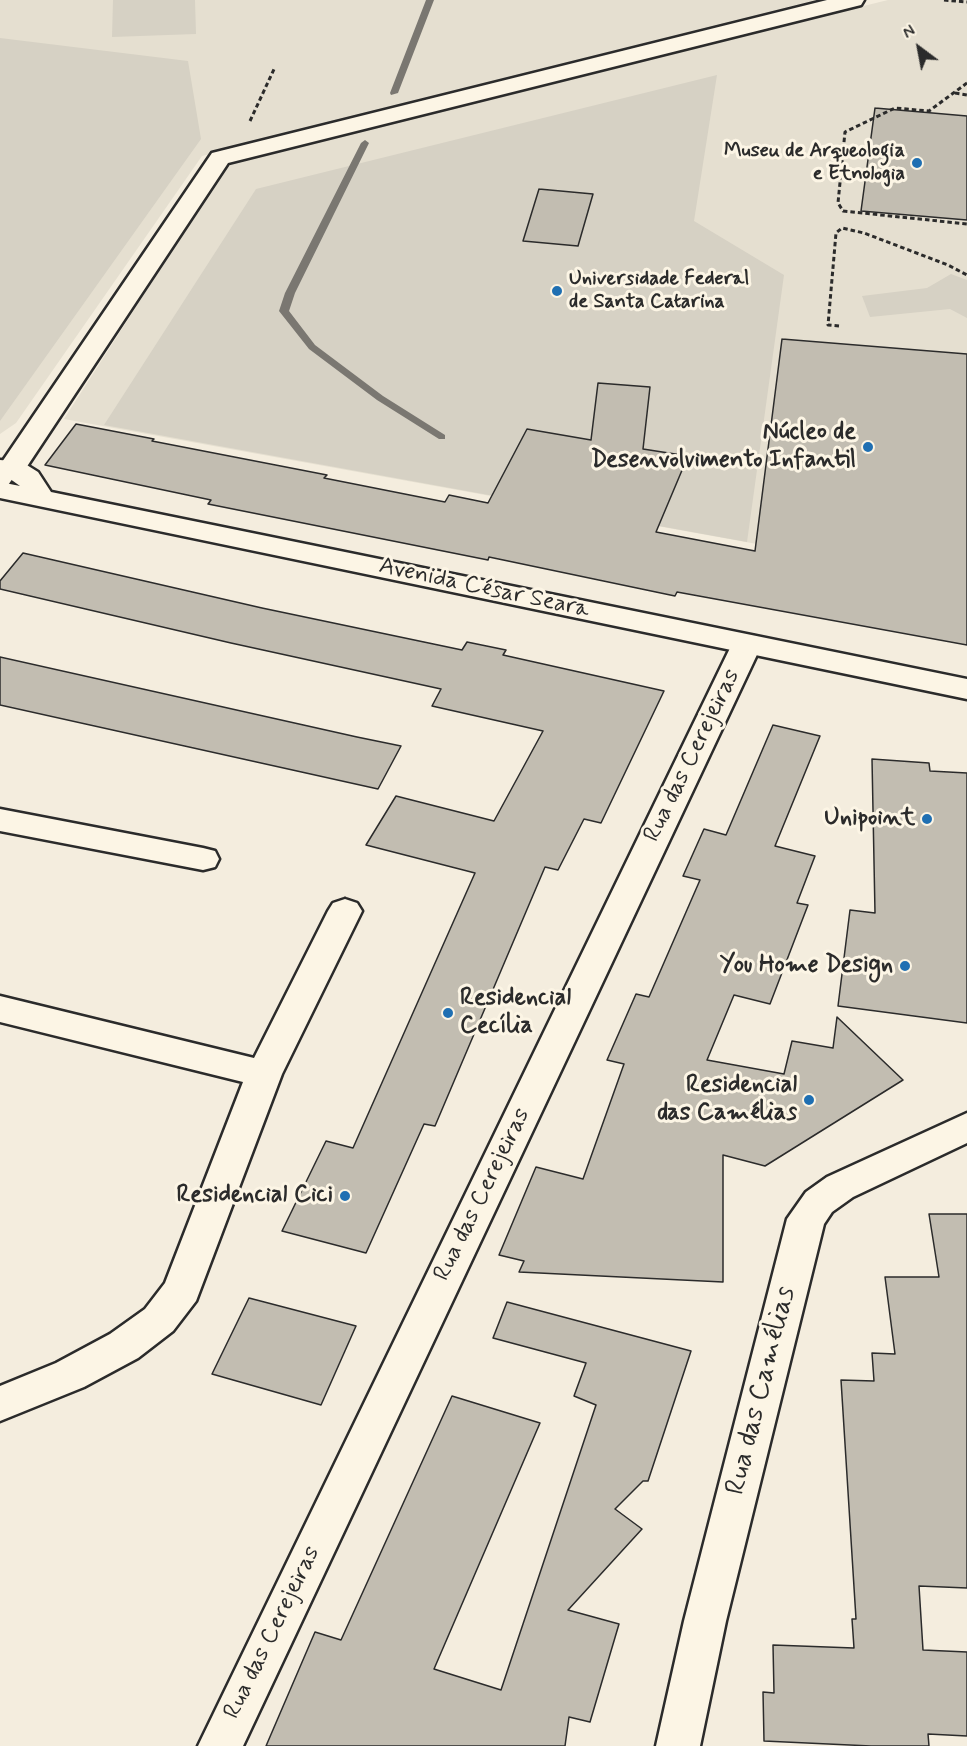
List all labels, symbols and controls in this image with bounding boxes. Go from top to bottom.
north arrow [889,18,949,78]
text: N [899,21,919,44]
place label: Museu de Arqueologia e Etnologia [724,140,905,187]
marker: Museu de Arqueologia e Etnologia [910,156,924,170]
place label: Universidade Federal de Santa Catarina [569,268,749,315]
marker: Universidade Federal de Santa Catarina [550,284,564,298]
place label: Núcleo de Desenvolvimento Infantil [591,419,856,475]
marker: Núcleo de Desenvolvimento Infantil [861,440,875,454]
street label: Avenida César Seara [376,553,592,625]
street label: Rua das Cerejeiras [639,665,747,847]
place label: Unipoint [824,805,915,833]
marker: Unipoint [920,812,934,826]
place label: You Home Design [720,952,893,980]
marker: You Home Design [898,959,912,973]
place label: Residencial Cecília [460,985,571,1041]
marker: Residencial Cecília [441,1006,455,1020]
place label: Residencial das Camélias [657,1072,797,1128]
marker: Residencial das Camélias [802,1093,816,1107]
street label: Rua das Cerejeiras [429,1104,537,1286]
place label: Residencial Cici [176,1182,333,1210]
marker: Residencial Cici [338,1189,352,1203]
street label: Rua das Camélias [720,1283,804,1499]
street label: Rua das Cerejeiras [219,1542,327,1724]

